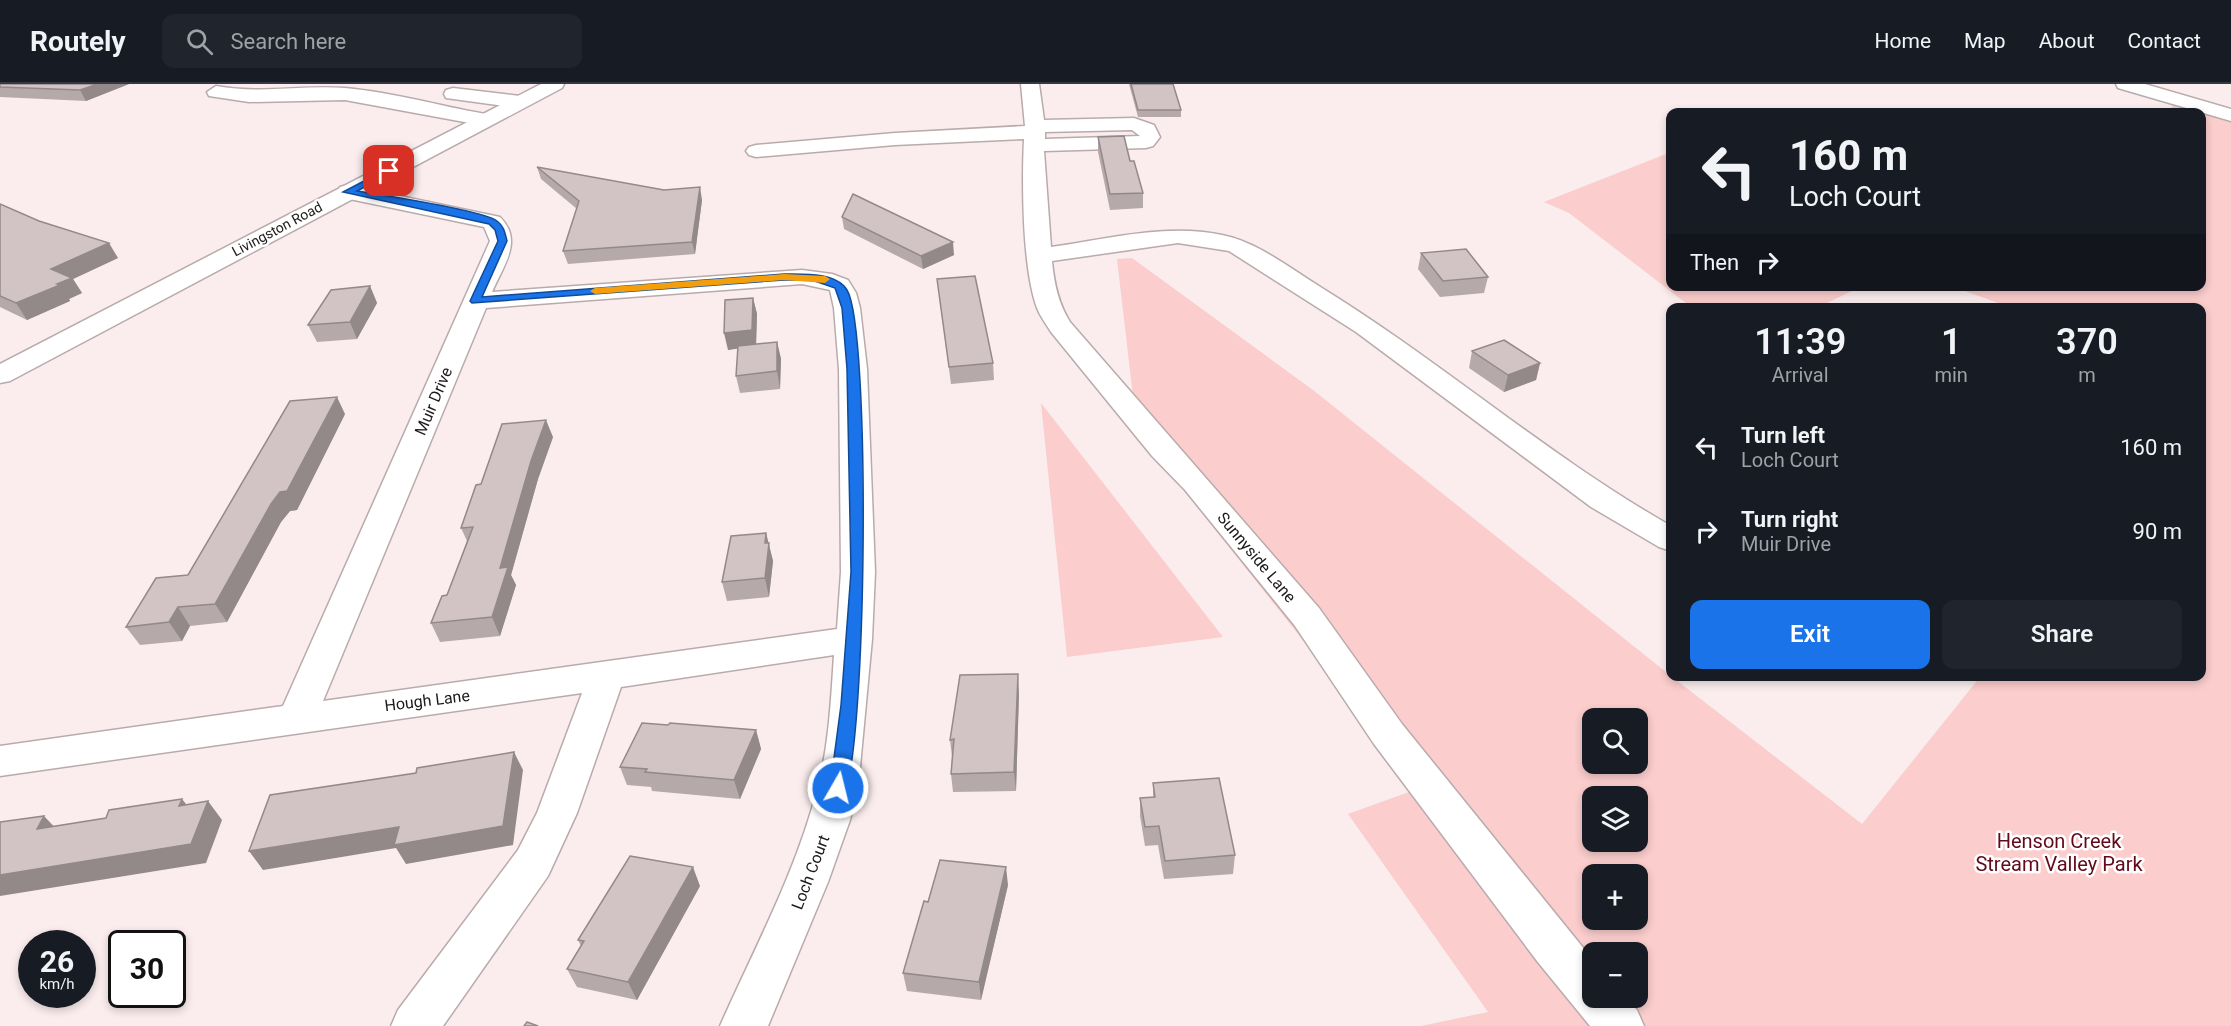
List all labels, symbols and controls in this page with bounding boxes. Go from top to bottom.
search box [162,14,582,68]
text: Routely [30,25,126,58]
icon: search [183,25,216,58]
text: Search here [231,29,346,54]
text: Home [1875,29,1931,53]
text: Map [1964,29,2006,53]
text: About [2039,29,2095,53]
text: Contact [2128,29,2201,53]
text: 160 m [1789,131,1908,180]
icon: left [1690,132,1768,210]
pin [363,145,414,196]
icon: arrive [372,154,405,187]
text: Loch Court [1789,181,1921,213]
street label: Livingston Road [229,199,325,259]
icon: right [1751,246,1784,279]
text: Then [1690,250,1739,275]
text: 11:39 [1754,321,1846,363]
text: 1 [1941,321,1961,363]
text: 370 [2056,321,2118,363]
text: Arrival [1772,363,1829,387]
text: min [1934,363,1968,387]
text: m [2078,363,2096,387]
street label: Muir Drive [411,364,456,438]
text: Turn left [1741,423,1825,448]
icon: left [1690,431,1723,464]
text: 160 m [2120,435,2182,460]
text: Loch Court [1741,448,1839,472]
text: Turn right [1741,507,1838,532]
street label: Sunnyside Lane [1213,508,1300,606]
icon: right [1690,515,1723,548]
text: 90 m [2133,519,2182,544]
text: Muir Drive [1741,532,1831,556]
button: Exit [1690,600,1930,669]
button: Share [1942,600,2182,669]
street label: Hough Lane [383,686,471,715]
map controls [1582,708,1648,1008]
button: search [1582,708,1648,774]
position arrow [806,756,870,820]
button: layers [1582,786,1648,852]
park label: Henson Creek Stream Valley Park [1975,829,2143,876]
street label: Loch Court [788,832,833,912]
button: + [1582,864,1648,930]
speed limit sign: 30 [108,930,186,1008]
button: − [1582,942,1648,1008]
text: 26 [40,944,74,979]
text: km/h [39,975,75,993]

